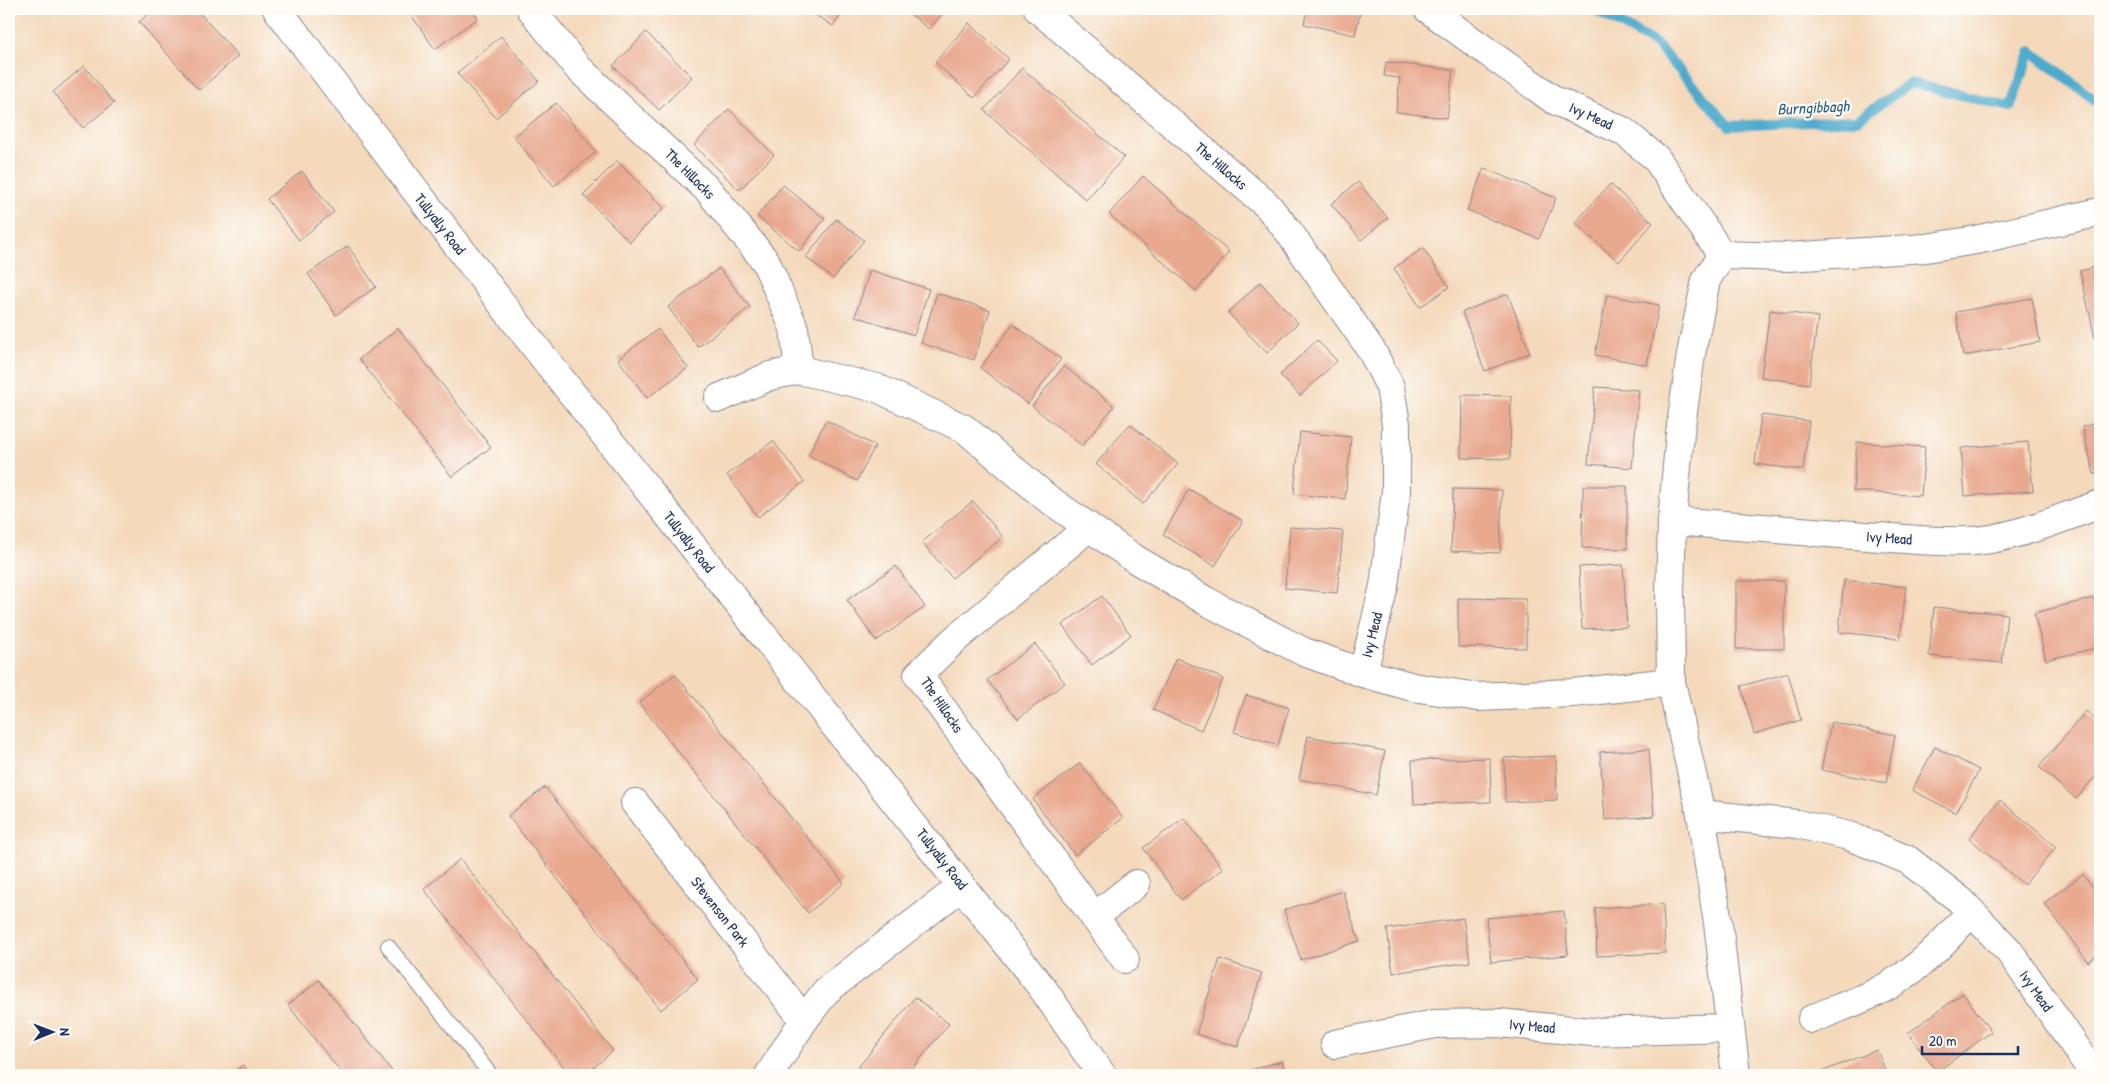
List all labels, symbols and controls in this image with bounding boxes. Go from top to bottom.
water label: Burngibbagh [1777,94,1851,120]
street label: Ivy Mead [1566,97,1617,135]
street label: The Hillocks [1190,137,1252,195]
street label: The Hillocks [660,144,720,204]
street label: Tullyally Road [410,189,471,259]
street label: Tullyally Road [659,507,720,577]
street label: Ivy Mead [1865,525,1913,550]
street label: Ivy Mead [1356,610,1387,660]
street label: The Hillocks [916,673,969,737]
street label: Tullyally Road [912,824,973,894]
street label: Stevenson Park [686,872,755,951]
street label: Ivy Mead [2015,966,2058,1016]
north arrow [28,1006,78,1056]
street label: Ivy Mead [1508,1013,1556,1038]
scale bar [1922,1024,2018,1056]
text: N [56,1028,75,1036]
text: 20 m [1929,1030,1956,1051]

